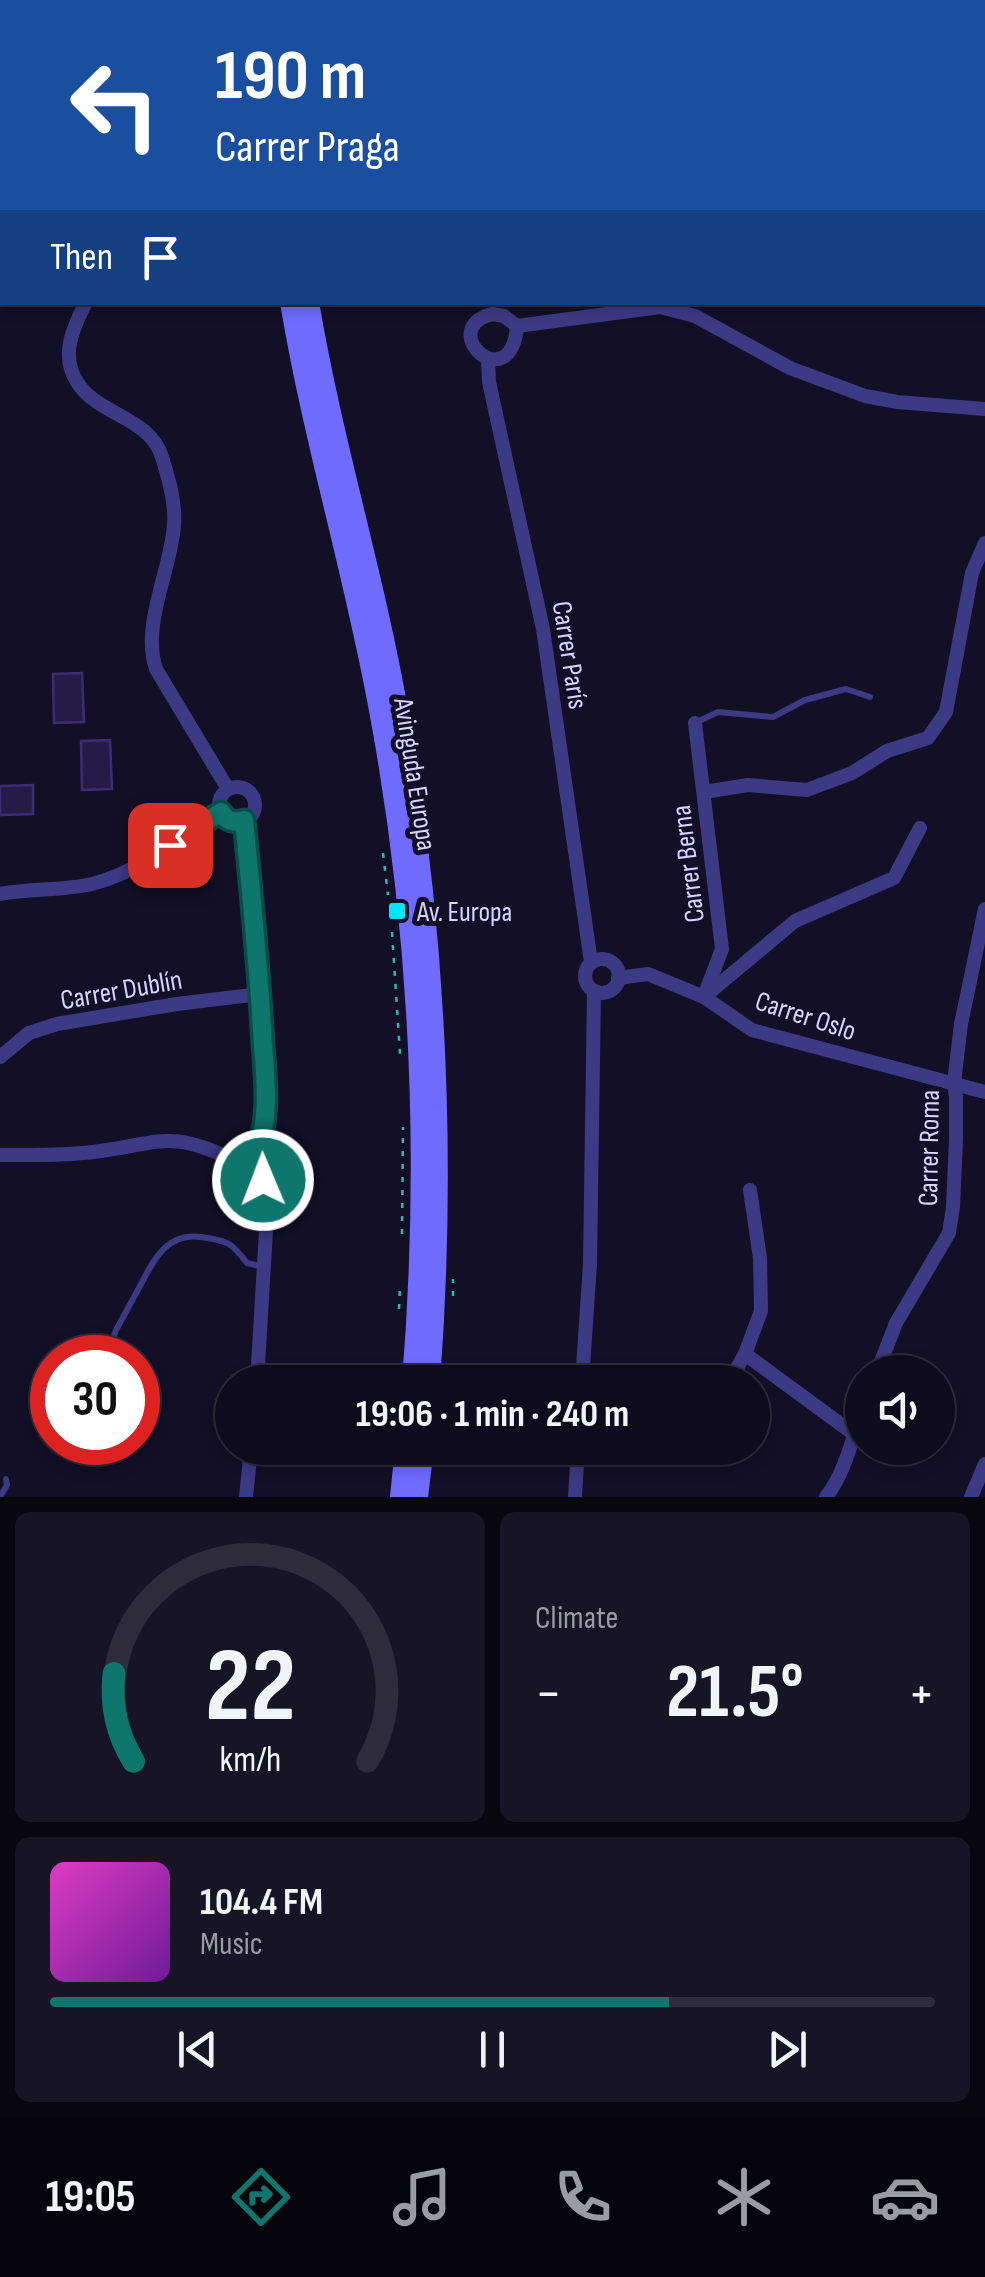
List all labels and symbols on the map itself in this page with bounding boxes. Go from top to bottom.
street label: Carrer París [545,599,594,712]
street label: Avinguda Europa [386,694,443,853]
pin [128,803,213,888]
street label: Carrer Berna [665,803,712,924]
place label: Av. Europa [416,896,512,929]
marker: Av. Europa [386,900,408,922]
street label: Carrer Dublín [58,964,185,1017]
street label: Carrer Oslo [751,985,860,1048]
street label: Carrer Roma [912,1090,947,1206]
position arrow [211,1128,315,1232]
speed limit sign: 30 [30,1335,160,1465]

